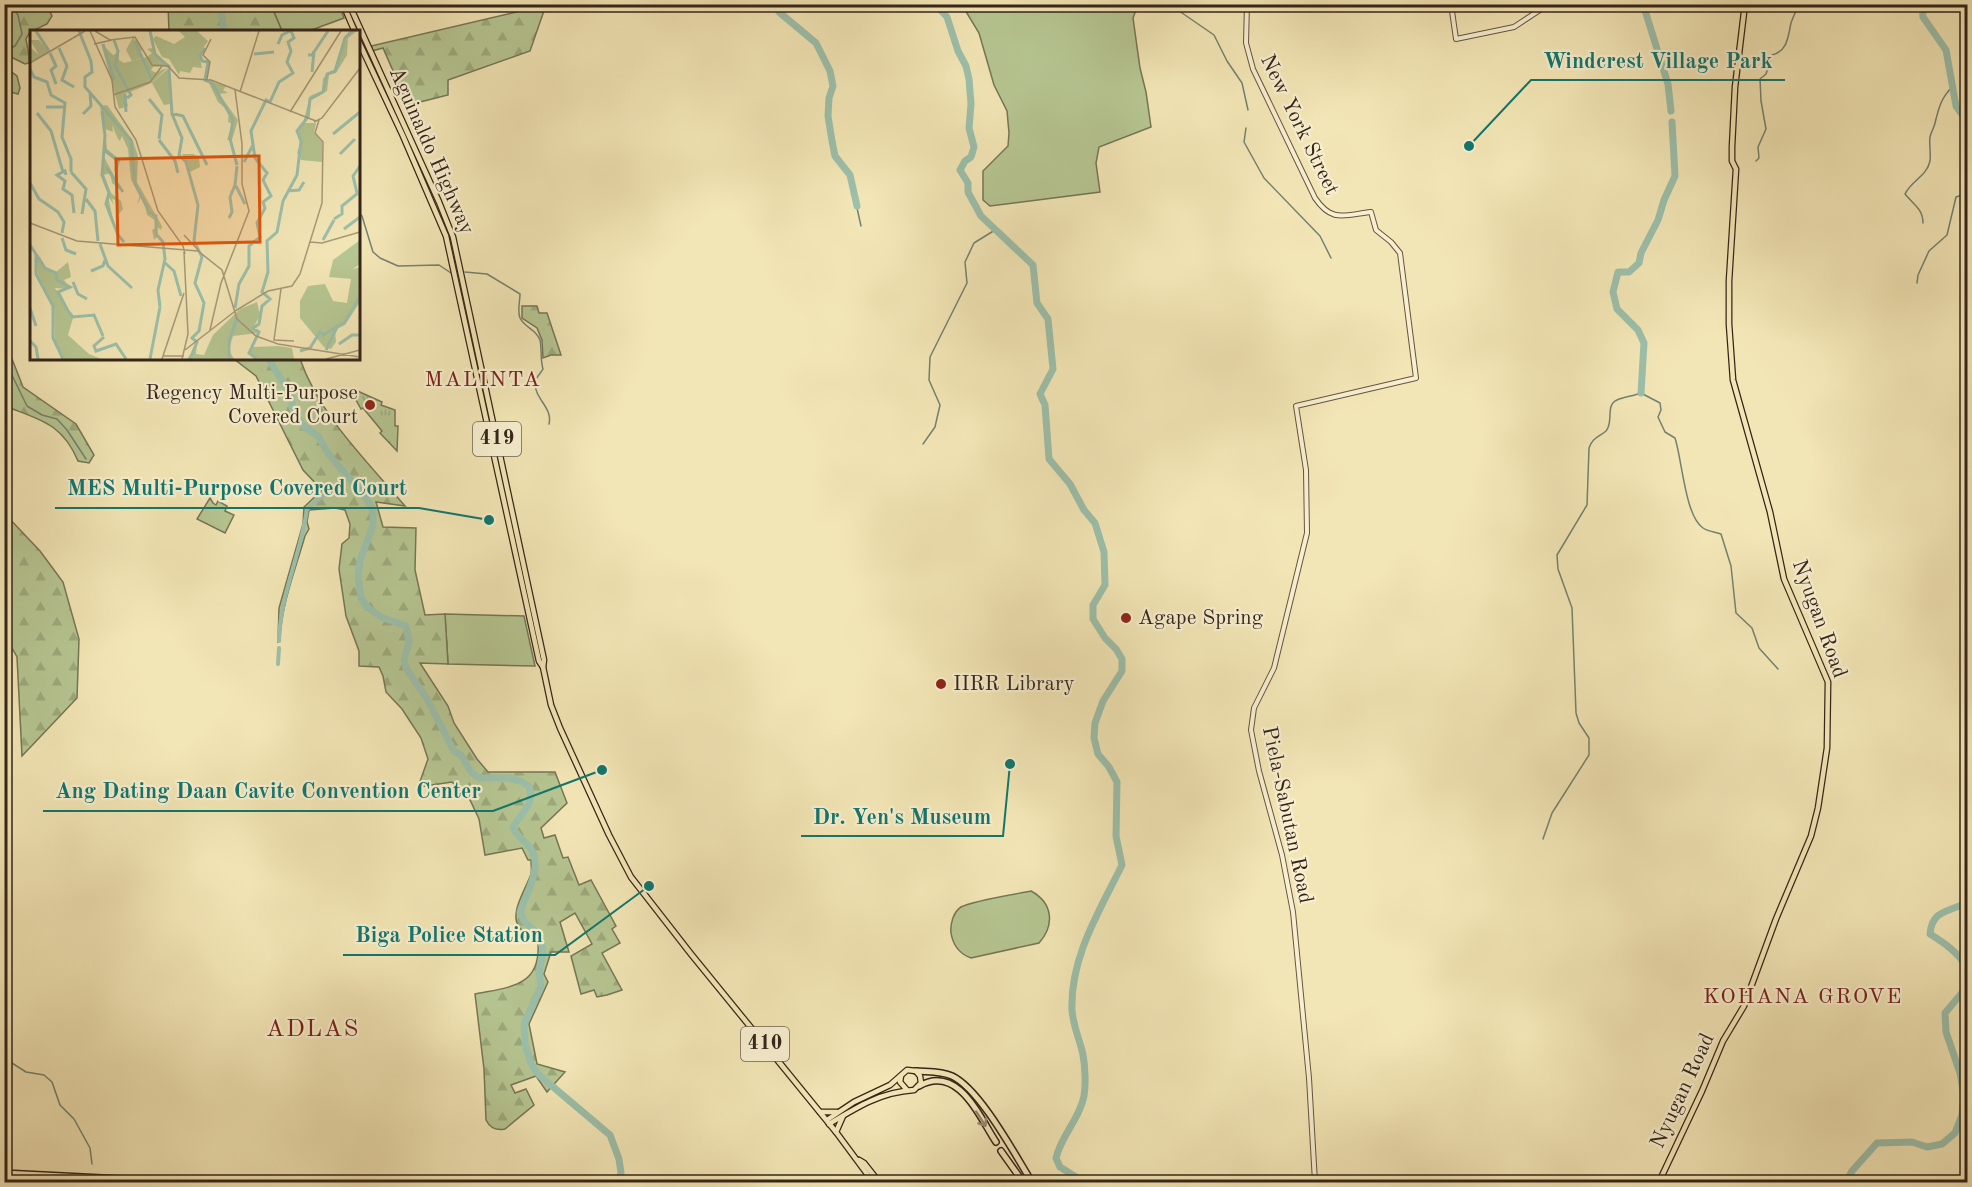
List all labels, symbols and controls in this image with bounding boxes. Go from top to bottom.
inset map [30,30,360,360]
callout: Windcrest Village Park [1531,40,1785,80]
text: Windcrest Village Park [1543,51,1773,73]
street label: New York Street [1256,52,1342,198]
street label: Aguinaldo Highway [385,64,477,238]
district label: MALINTA [425,369,541,391]
place label: Regency Multi-Purpose Covered Court [145,383,358,428]
marker: Regency Multi-Purpose Covered Court [363,398,377,412]
road number: 419 [473,422,521,456]
callout: MES Multi-Purpose Covered Court [55,468,419,508]
text: MES Multi-Purpose Covered Court [67,478,407,500]
street label: Nyugan Road [1788,557,1850,681]
place label: Agape Spring [1138,608,1264,629]
marker: Agape Spring [1119,611,1133,625]
place label: IIRR Library [953,674,1075,695]
marker: IIRR Library [934,677,948,691]
street label: Piela-Sabutan Road [1258,725,1316,906]
callout: Ang Dating Daan Cavite Convention Center [43,771,493,811]
text: Ang Dating Daan Cavite Convention Center [55,781,481,803]
callout: Dr. Yen's Museum [801,796,1003,836]
text: Dr. Yen's Museum [813,807,991,829]
callout: Biga Police Station [343,915,555,955]
text: Biga Police Station [355,925,543,947]
district label: KOHANA GROVE [1703,986,1903,1008]
district label: ADLAS [266,1018,360,1042]
road number: 410 [741,1027,789,1061]
street label: Nyugan Road [1647,1030,1719,1152]
one-way arrow [976,1110,988,1127]

